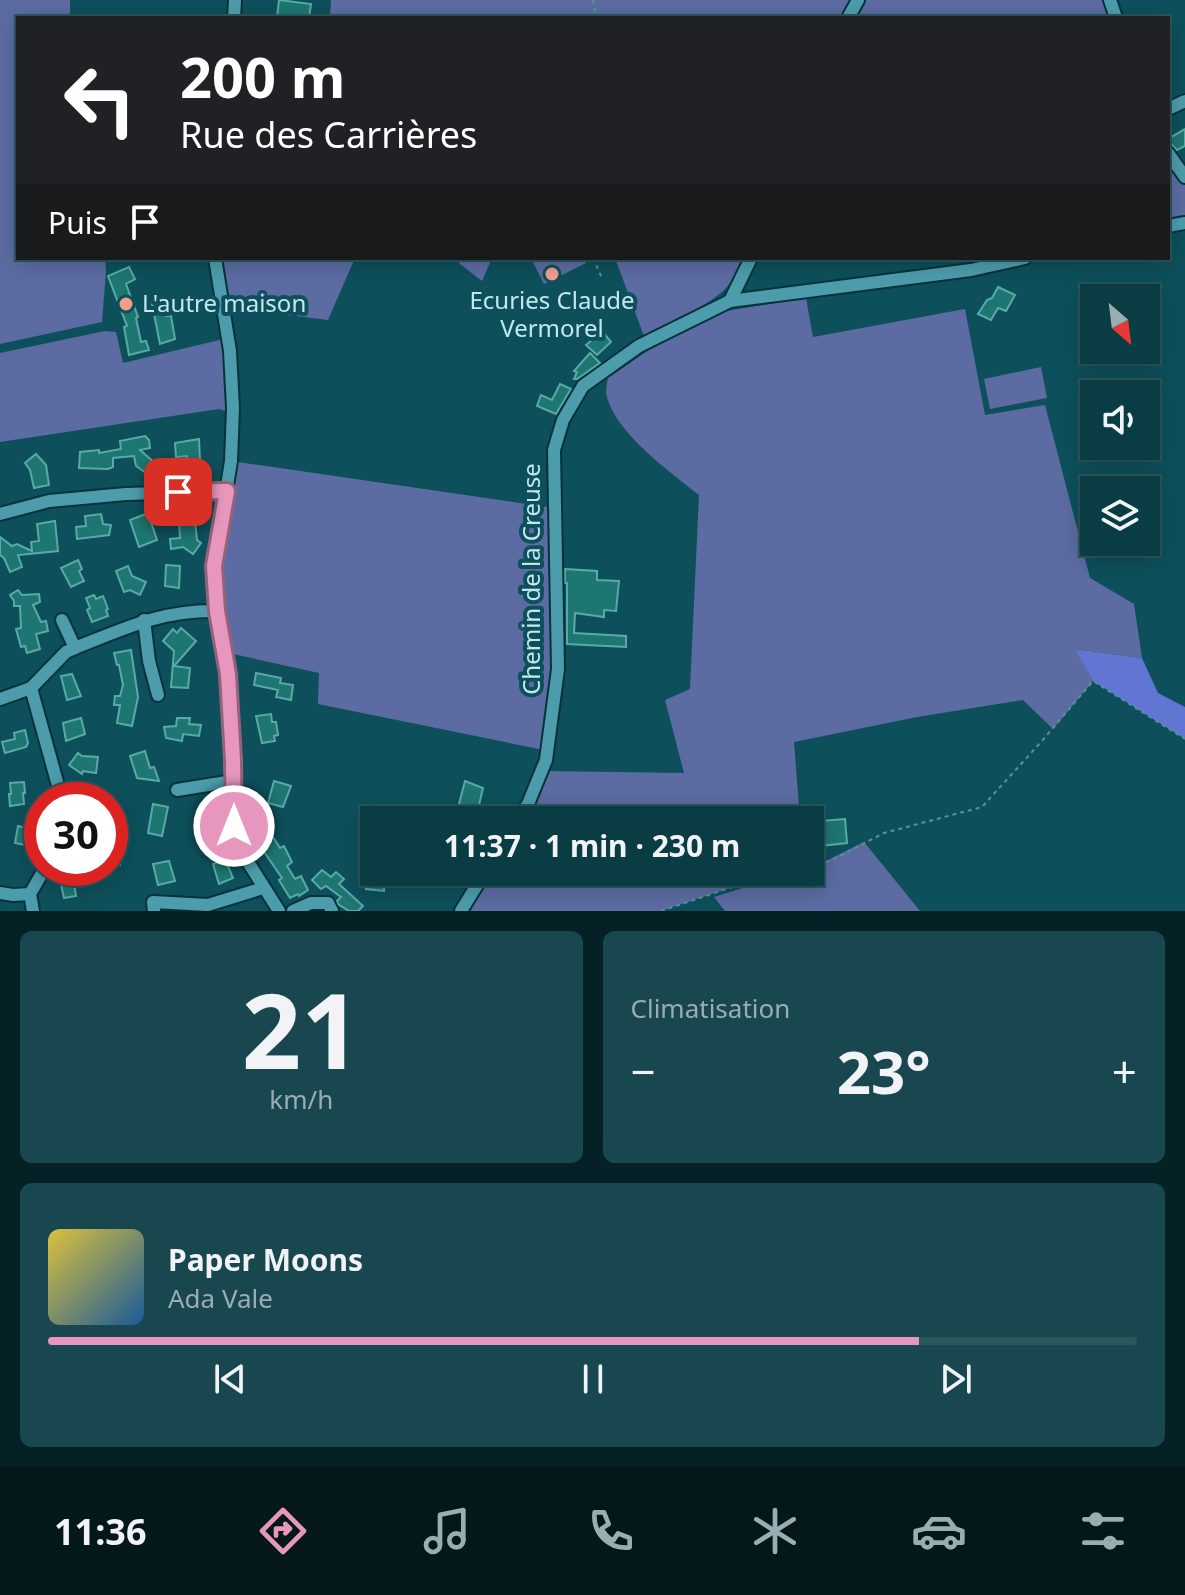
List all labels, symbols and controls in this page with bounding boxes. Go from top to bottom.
text: 200 m [180,38,345,114]
icon: left [48,48,152,152]
text: Rue des Carrières [180,110,477,159]
icon: arrive [123,200,167,244]
text: Puis [48,202,107,243]
marker: Ecuries Claude Vermorel [543,265,561,283]
place label: Ecuries Claude Vermorel [469,283,635,344]
north arrow [1080,284,1160,364]
map controls [1080,284,1160,556]
place label: L'autre maison [142,286,306,319]
marker: L'autre maison [117,295,135,313]
button: sound [1080,380,1160,460]
pin [144,458,212,526]
street label: Chemin de la Creuse [514,463,547,695]
icon: arrive [156,470,200,514]
button: layers [1080,476,1160,556]
speed limit sign: 30 [24,782,128,886]
position arrow [192,784,276,868]
text: 11:37 · 1 min · 230 m [444,825,740,866]
text: 21 [242,958,361,1099]
text: Climatisation [631,990,790,1026]
text: 23° [837,1030,931,1112]
text: − [631,1041,656,1101]
text: + [1112,1041,1137,1101]
text: km/h [269,1081,333,1117]
text: Paper Moons [168,1239,363,1280]
text: Ada Vale [168,1280,273,1316]
icon: previous [208,1357,252,1401]
icon: pause [571,1357,615,1401]
icon: next [934,1357,978,1401]
icon: directions [255,1503,311,1559]
icon: music [419,1503,475,1559]
icon: phone [583,1503,639,1559]
icon: climate [747,1503,803,1559]
icon: car [911,1503,967,1559]
icon: filters [1075,1503,1131,1559]
text: 11:36 [54,1507,147,1556]

